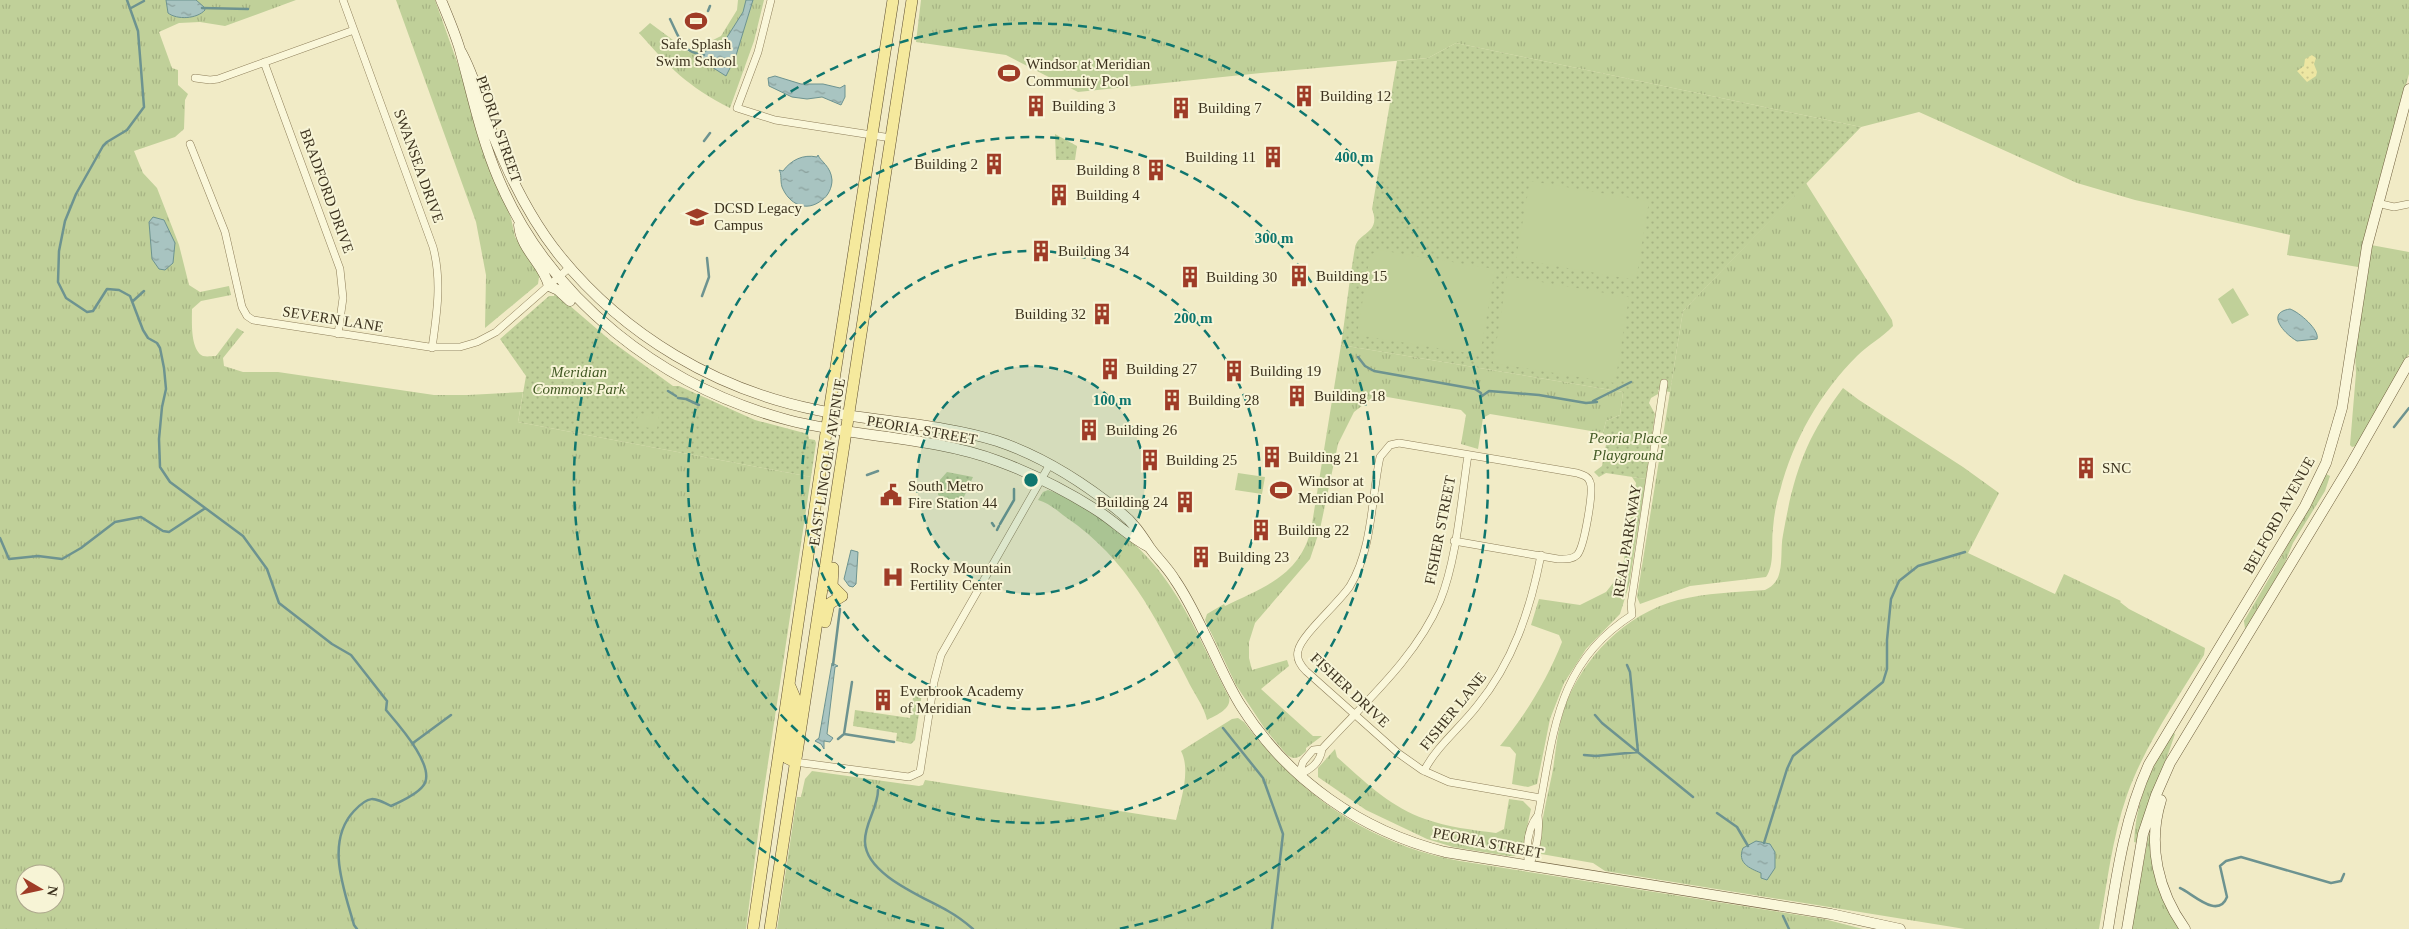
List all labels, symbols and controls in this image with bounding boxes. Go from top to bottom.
sports icon: Safe Splash Swim School [683,8,709,34]
place label: Safe Splash Swim School [656,36,736,69]
place label: Windsor at Meridian Community Pool [1026,56,1151,89]
sports icon: Windsor at Meridian Community Pool [996,60,1022,86]
street label: PEORIA STREET [473,73,525,185]
building icon: Building 12 [1291,83,1317,109]
place label: Building 12 [1320,88,1391,104]
building icon: Building 3 [1023,93,1049,119]
building icon: Building 7 [1168,95,1194,121]
place label: Building 3 [1052,98,1116,114]
place label: Building 7 [1198,100,1262,116]
street label: SWANSEA DRIVE [391,107,447,225]
street label: BRADFORD DRIVE [297,127,357,255]
building icon: Building 11 [1260,144,1286,170]
place label: Building 11 [1185,149,1256,165]
text: 400 m [1335,149,1374,165]
building icon: Building 2 [981,151,1007,177]
place label: Building 2 [914,156,978,172]
building icon: Building 8 [1143,157,1169,183]
place label: Building 8 [1076,162,1140,178]
building icon: Building 4 [1046,182,1072,208]
place label: Building 4 [1076,187,1140,203]
place label: DCSD Legacy Campus [714,200,802,233]
school or university icon: DCSD Legacy Campus [684,204,710,230]
text: 300 m [1255,230,1294,246]
building icon: Building 34 [1028,238,1054,264]
place label: Building 34 [1058,243,1130,259]
building icon: Building 15 [1286,263,1312,289]
building icon: Building 30 [1177,264,1203,290]
place label: Building 15 [1316,268,1387,284]
place label: Building 30 [1206,269,1277,285]
building icon: Building 32 [1089,301,1115,327]
street label: SEVERN LANE [281,303,385,335]
place label: Building 32 [1015,306,1086,322]
text: 200 m [1174,310,1213,326]
building icon: Building 27 [1097,356,1123,382]
building icon: Building 19 [1221,358,1247,384]
place label: Building 27 [1126,361,1198,377]
place label: Building 19 [1250,363,1321,379]
park label: Meridian Commons Park [533,364,626,397]
street label: EAST LINCOLN AVENUE [806,377,848,547]
building icon: Building 18 [1284,383,1310,409]
building icon: Building 28 [1159,387,1185,413]
place label: Building 18 [1314,388,1385,404]
text: 100 m [1093,392,1132,408]
place label: Building 28 [1188,392,1259,408]
street label: PEORIA STREET [865,412,979,448]
building icon: Building 26 [1076,417,1102,443]
place label: Building 26 [1106,422,1178,438]
park label: Peoria Place Playground [1588,430,1668,463]
building icon: Building 21 [1259,444,1285,470]
building icon: Building 25 [1137,447,1163,473]
place label: Building 21 [1288,449,1359,465]
place label: Building 25 [1166,452,1237,468]
street label: BELFORD AVENUE [2240,454,2318,576]
building icon: SNC [2073,455,2099,481]
place label: SNC [2102,460,2131,476]
centre of rings [1022,471,1040,489]
place label: Windsor at Meridian Pool [1298,473,1384,506]
street label: FISHER STREET [1422,474,1458,586]
sports icon: Windsor at Meridian Pool [1268,477,1294,503]
place label: South Metro Fire Station 44 [908,478,998,511]
public building icon: South Metro Fire Station 44 [878,482,904,508]
street label: REAL PARKWAY [1610,483,1644,598]
building icon: Building 24 [1172,489,1198,515]
place label: Building 24 [1097,494,1168,510]
building icon: Building 22 [1248,517,1274,543]
place label: Building 22 [1278,522,1349,538]
building icon: Building 23 [1188,544,1214,570]
place label: Building 23 [1218,549,1289,565]
place label: Rocky Mountain Fertility Center [910,560,1012,593]
hospital icon: Rocky Mountain Fertility Center [880,564,906,590]
street label: FISHER DRIVE [1308,650,1392,730]
street label: FISHER LANE [1417,669,1489,753]
place label: Everbrook Academy of Meridian [900,683,1024,716]
building icon: Everbrook Academy of Meridian [870,687,896,713]
street label: PEORIA STREET [1431,824,1545,862]
north arrow [15,864,65,914]
text: N [44,885,61,897]

